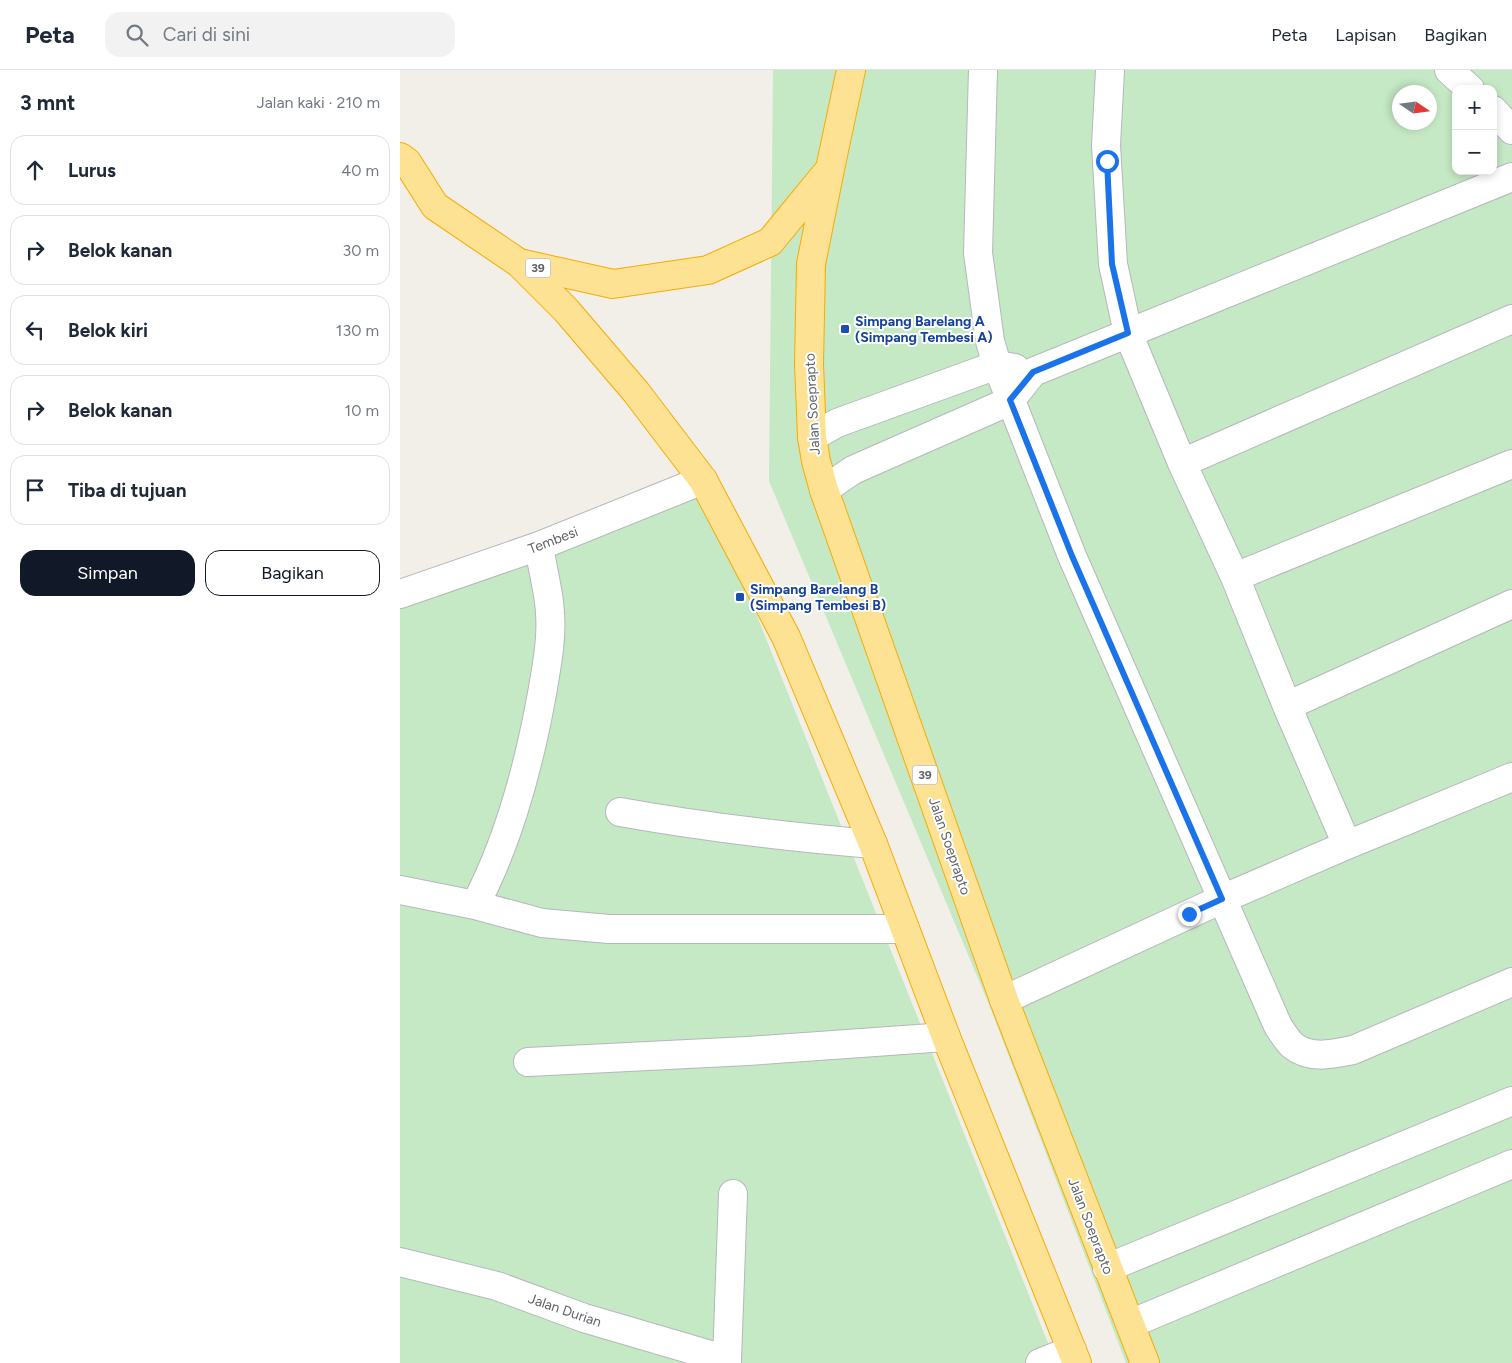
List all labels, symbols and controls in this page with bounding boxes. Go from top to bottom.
search box [105,12,455,57]
text: Peta [25,20,75,49]
icon: search [123,21,151,49]
text: Cari di sini [163,23,250,46]
text: Peta [1271,24,1307,46]
text: Lapisan [1335,24,1396,46]
text: Bagikan [1424,24,1487,46]
north arrow [1392,85,1437,130]
map controls [1452,85,1497,175]
button: + [1452,85,1497,130]
text: 3 mnt [20,90,75,115]
text: Jalan kaki · 210 m [256,93,380,112]
button: − [1452,130,1497,175]
route start [1096,150,1119,173]
icon: ahead [21,156,49,184]
text: Lurus [68,159,116,182]
text: 40 m [341,161,379,180]
icon: right [21,236,49,264]
text: Belok kanan [68,239,172,262]
text: 30 m [342,241,379,260]
road number: 39 [526,258,550,278]
place label: Simpang Barelang A (Simpang Tembesi A) [855,313,992,346]
icon: left [21,316,49,344]
text: Belok kiri [68,319,148,342]
text: 130 m [336,321,379,340]
marker: Simpang Barelang A (Simpang Tembesi A) [839,323,851,335]
street label: Jalan Soeprapto [801,353,824,455]
icon: right [21,396,49,424]
text: Belok kanan [68,399,172,422]
text: 10 m [345,401,379,420]
icon: arrive [21,476,49,504]
text: Tiba di tujuan [68,479,187,502]
street label: Tembesi [526,523,581,558]
button: Simpan [20,550,195,596]
button: Bagikan [205,550,380,596]
place label: Simpang Barelang B (Simpang Tembesi B) [750,581,886,614]
marker: Simpang Barelang B (Simpang Tembesi B) [734,591,746,603]
road number: 39 [912,766,938,784]
street label: Jalan Soeprapto [925,795,974,897]
route end [1178,903,1201,926]
street label: Jalan Soeprapto [1064,1176,1117,1277]
street label: Jalan Durian [526,1290,604,1331]

